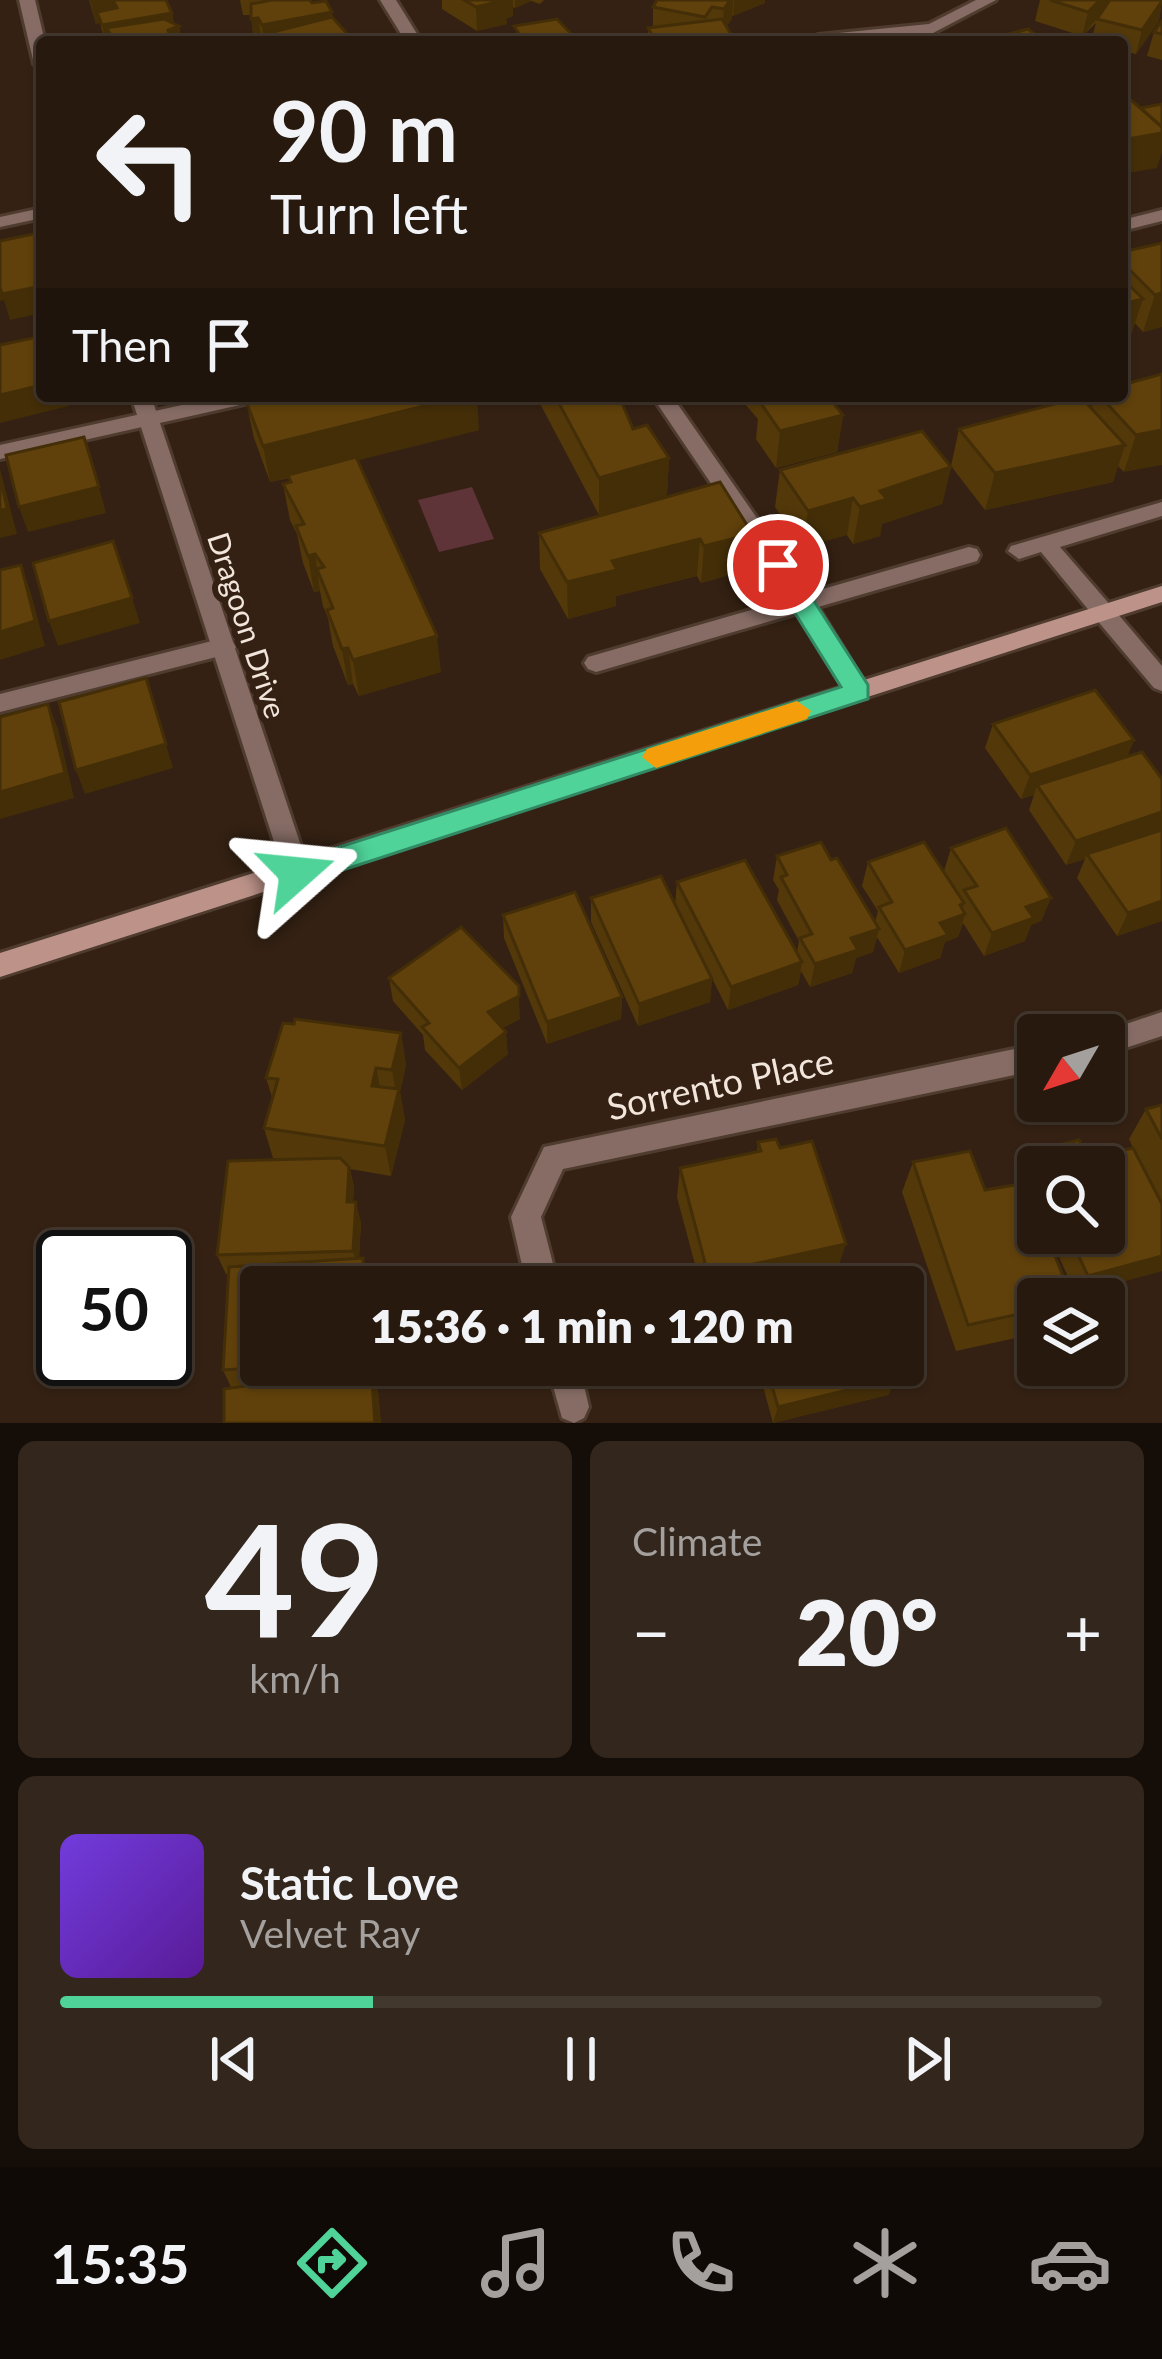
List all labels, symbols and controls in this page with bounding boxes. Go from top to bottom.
text: 90 m [270,79,458,180]
icon: left [72,84,228,240]
text: Turn left [270,181,468,246]
icon: arrive [196,312,262,378]
text: Then [72,318,172,372]
pin [727,514,829,616]
street label: Dragoon Drive [201,527,295,723]
icon: arrive [745,532,811,598]
position arrow [234,810,360,936]
north arrow [1017,1014,1125,1122]
map controls [1017,1014,1125,1386]
street label: Sorrento Place [603,1038,837,1128]
button: search [1017,1146,1125,1254]
speed limit sign: 50 [36,1230,192,1386]
button: layers [1017,1278,1125,1386]
text: 15:36 · 1 min · 120 m [370,1299,794,1353]
text: 49 [205,1483,385,1670]
text: Climate [632,1518,762,1564]
text: 20° [796,1577,938,1685]
text: − [632,1592,670,1671]
text: + [1064,1592,1102,1671]
text: km/h [249,1655,341,1701]
text: Static Love [240,1856,459,1910]
text: Velvet Ray [240,1910,420,1956]
icon: previous [201,2026,267,2092]
icon: pause [548,2026,614,2092]
icon: next [895,2026,961,2092]
icon: directions [290,2221,374,2305]
icon: music [474,2221,558,2305]
icon: phone [659,2221,743,2305]
icon: climate [843,2221,927,2305]
icon: car [1028,2221,1112,2305]
text: 15:35 [50,2231,189,2296]

